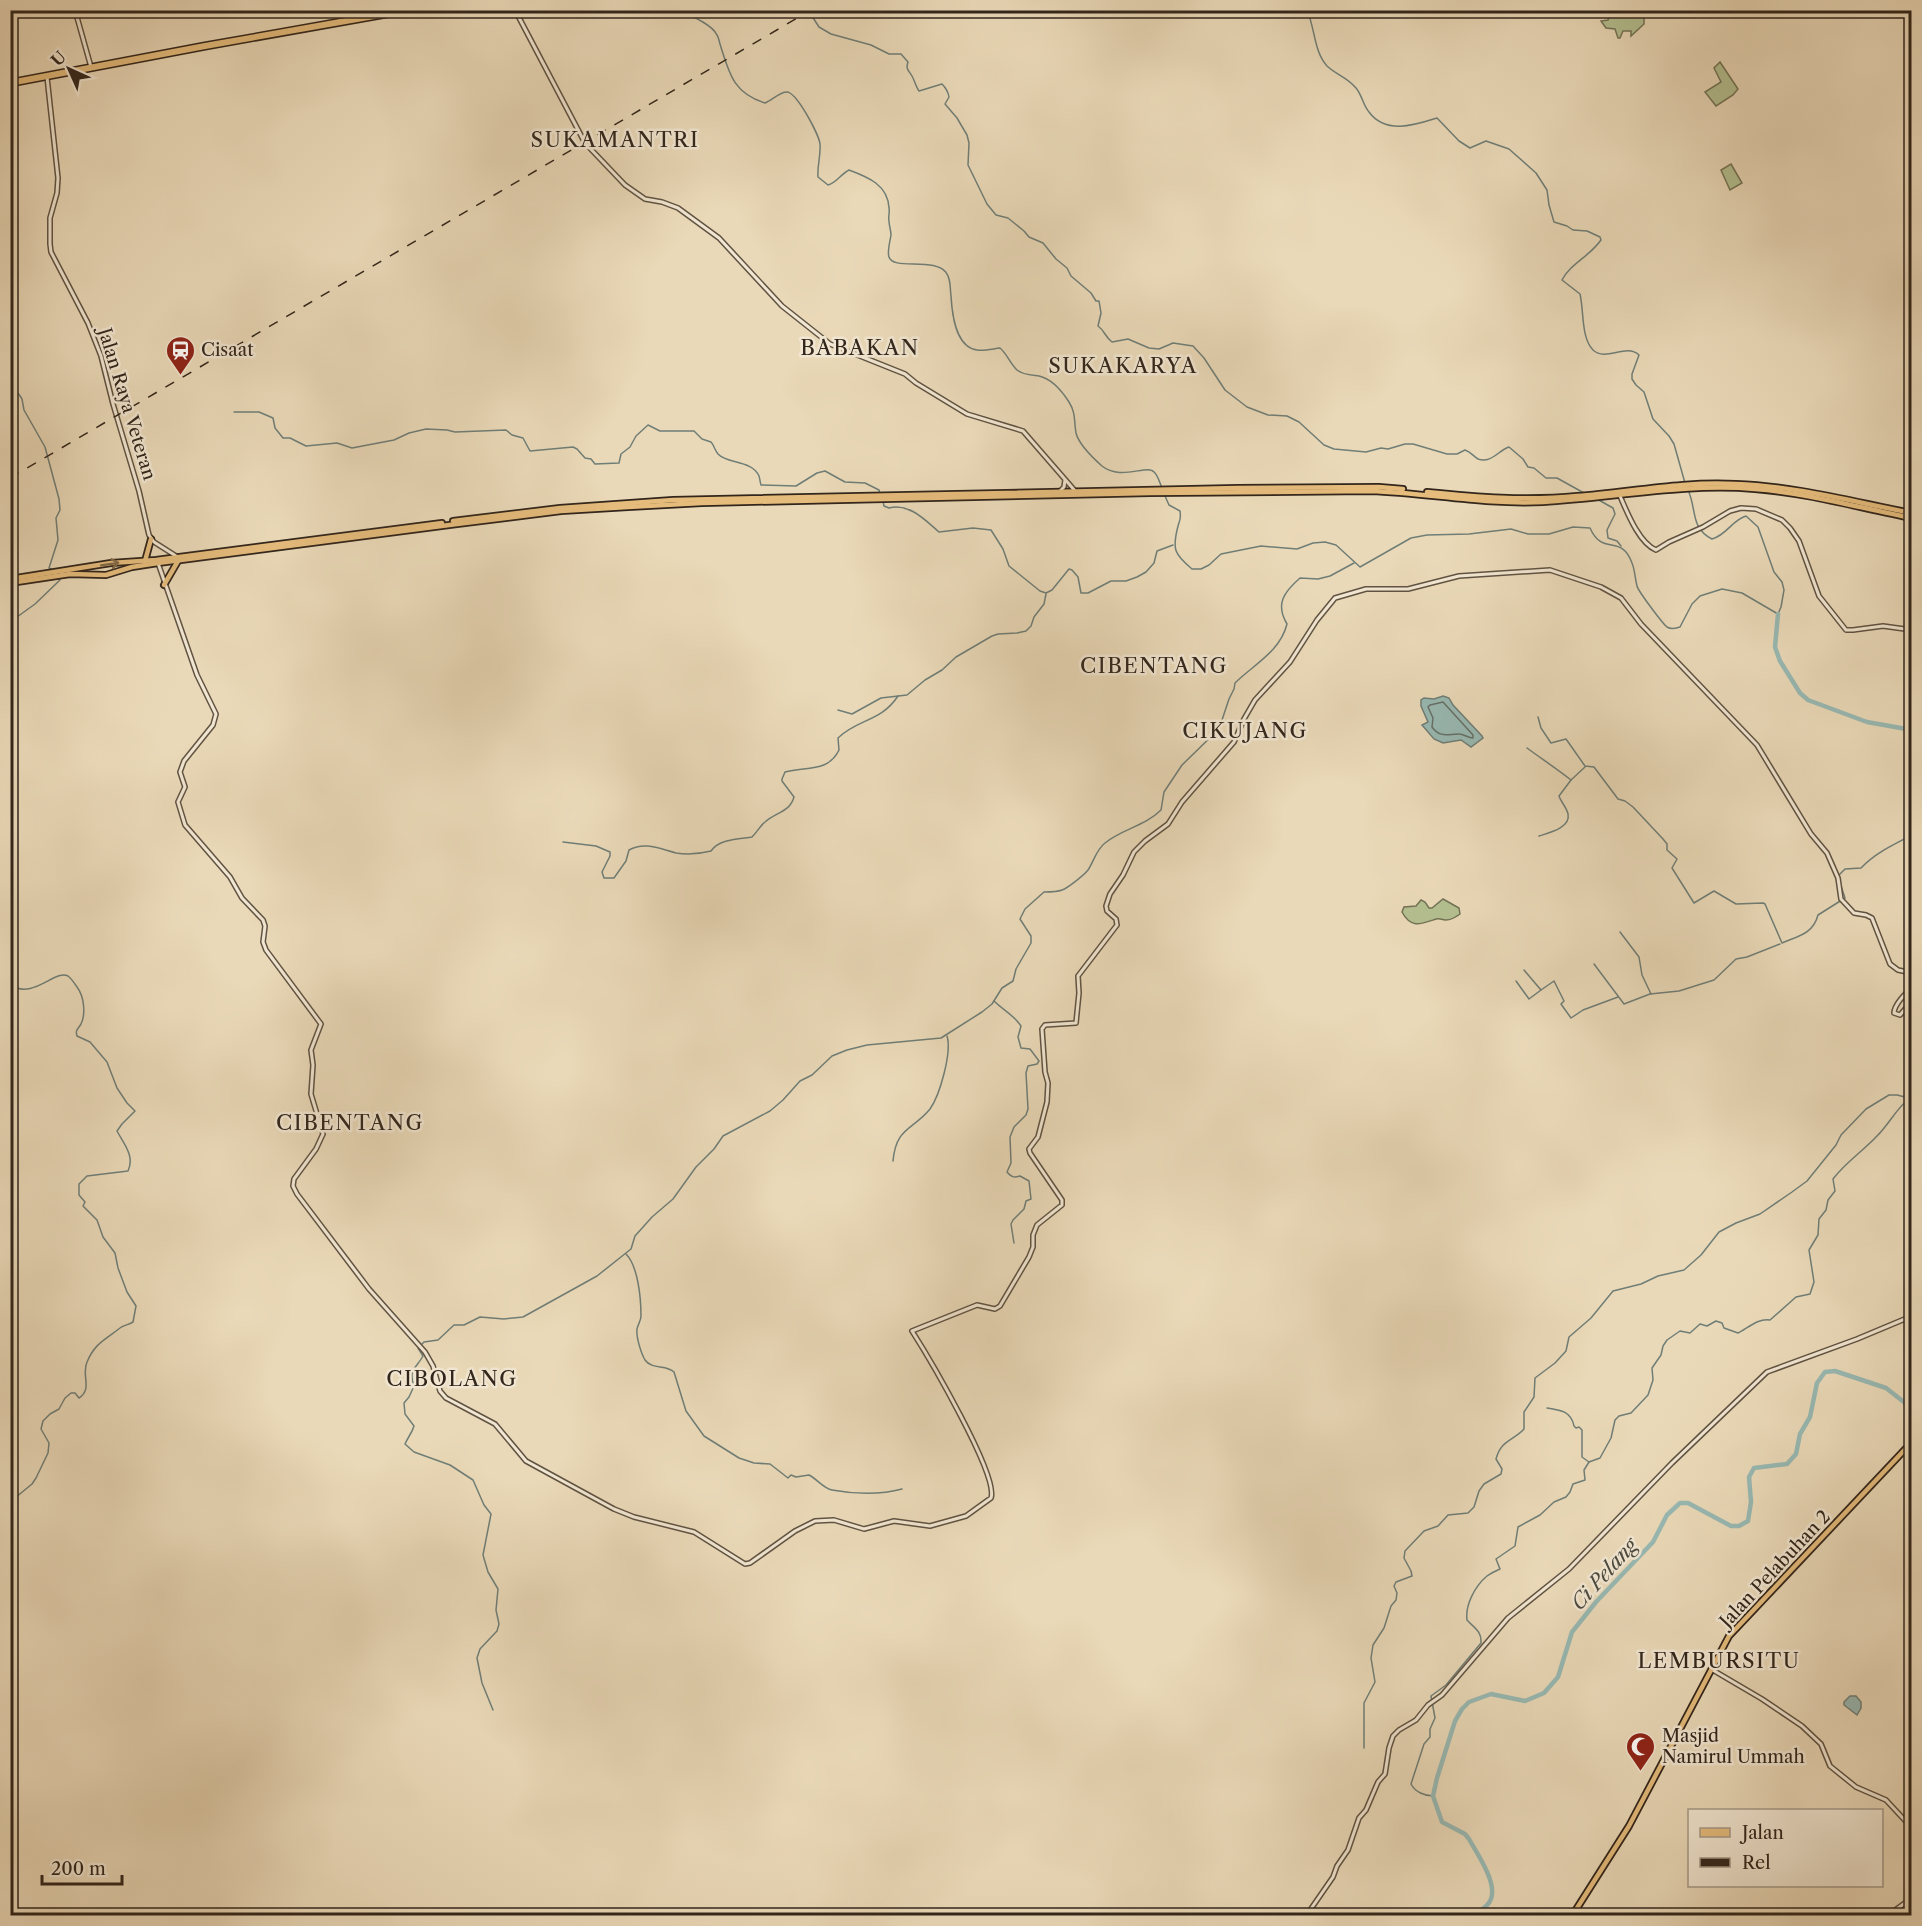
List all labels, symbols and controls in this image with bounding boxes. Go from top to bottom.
north arrow [39,39,99,99]
text: U [47,47,70,70]
district label: SUKAMANTRI [531,127,699,152]
street label: Jalan Raya Veteran [93,322,161,483]
station icon: Cisaat [164,334,196,376]
district label: BABAKAN [800,335,920,360]
place label: Cisaat [201,339,254,361]
district label: SUKAKARYA [1048,353,1198,378]
one-way arrow [100,559,119,570]
district label: CIBENTANG [1080,653,1228,678]
district label: CIKUJANG [1182,718,1308,743]
district label: CIBENTANG [276,1110,424,1135]
district label: CIBOLANG [386,1366,518,1391]
street label: Jalan Pelabuhan 2 [1713,1506,1835,1634]
water label: Ci Pelang [1566,1532,1643,1615]
district label: LEMBURSITU [1638,1648,1800,1673]
place label: Masjid Namirul Ummah [1662,1725,1805,1768]
mosque icon: Masjid Namirul Ummah [1625,1730,1657,1772]
legend [1688,1809,1883,1887]
text: Jalan [1739,1822,1784,1844]
scale bar [42,1848,122,1886]
text: Rel [1742,1852,1771,1874]
text: 200 m [51,1858,106,1880]

